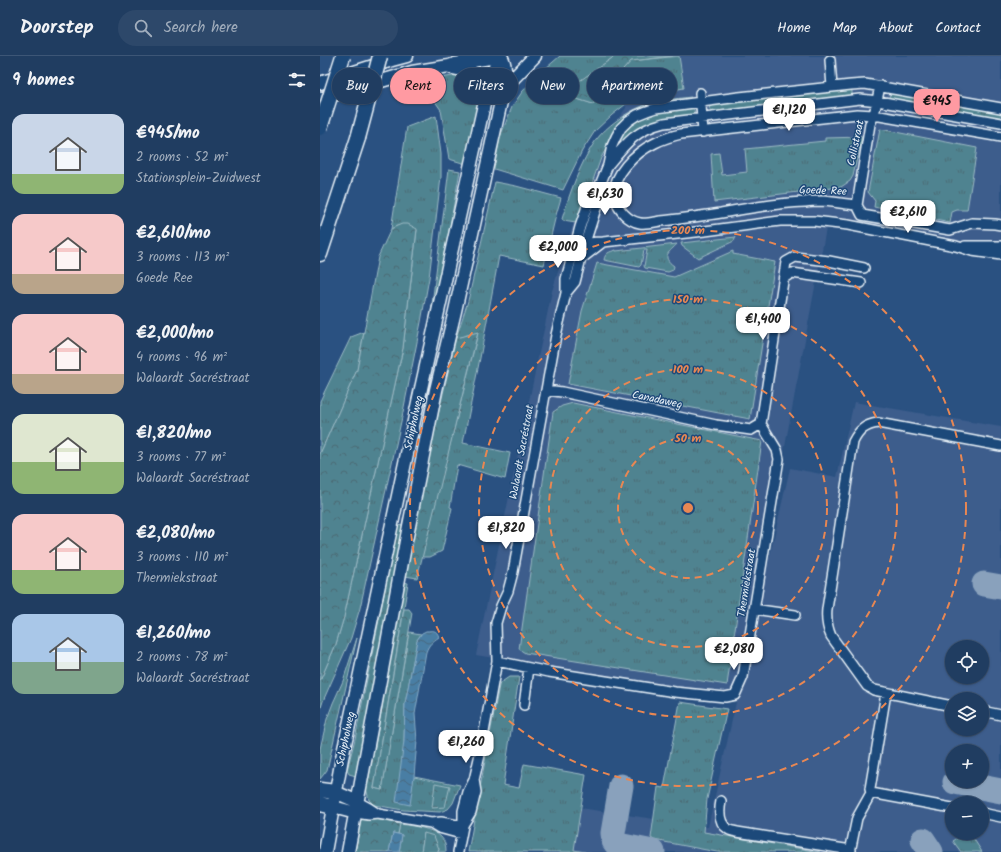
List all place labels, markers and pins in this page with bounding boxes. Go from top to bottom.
pin: €945 [913,89,961,123]
pin: €1,120 [756,98,822,132]
pin: €1,630 [572,182,638,216]
pin: €2,610 [875,200,941,234]
pin: €2,000 [525,235,591,269]
pin: €1,400 [730,307,796,341]
centre of rings [681,501,695,515]
pin: €1,820 [473,516,539,550]
pin: €2,080 [701,637,767,671]
pin: €1,260 [433,730,499,764]

